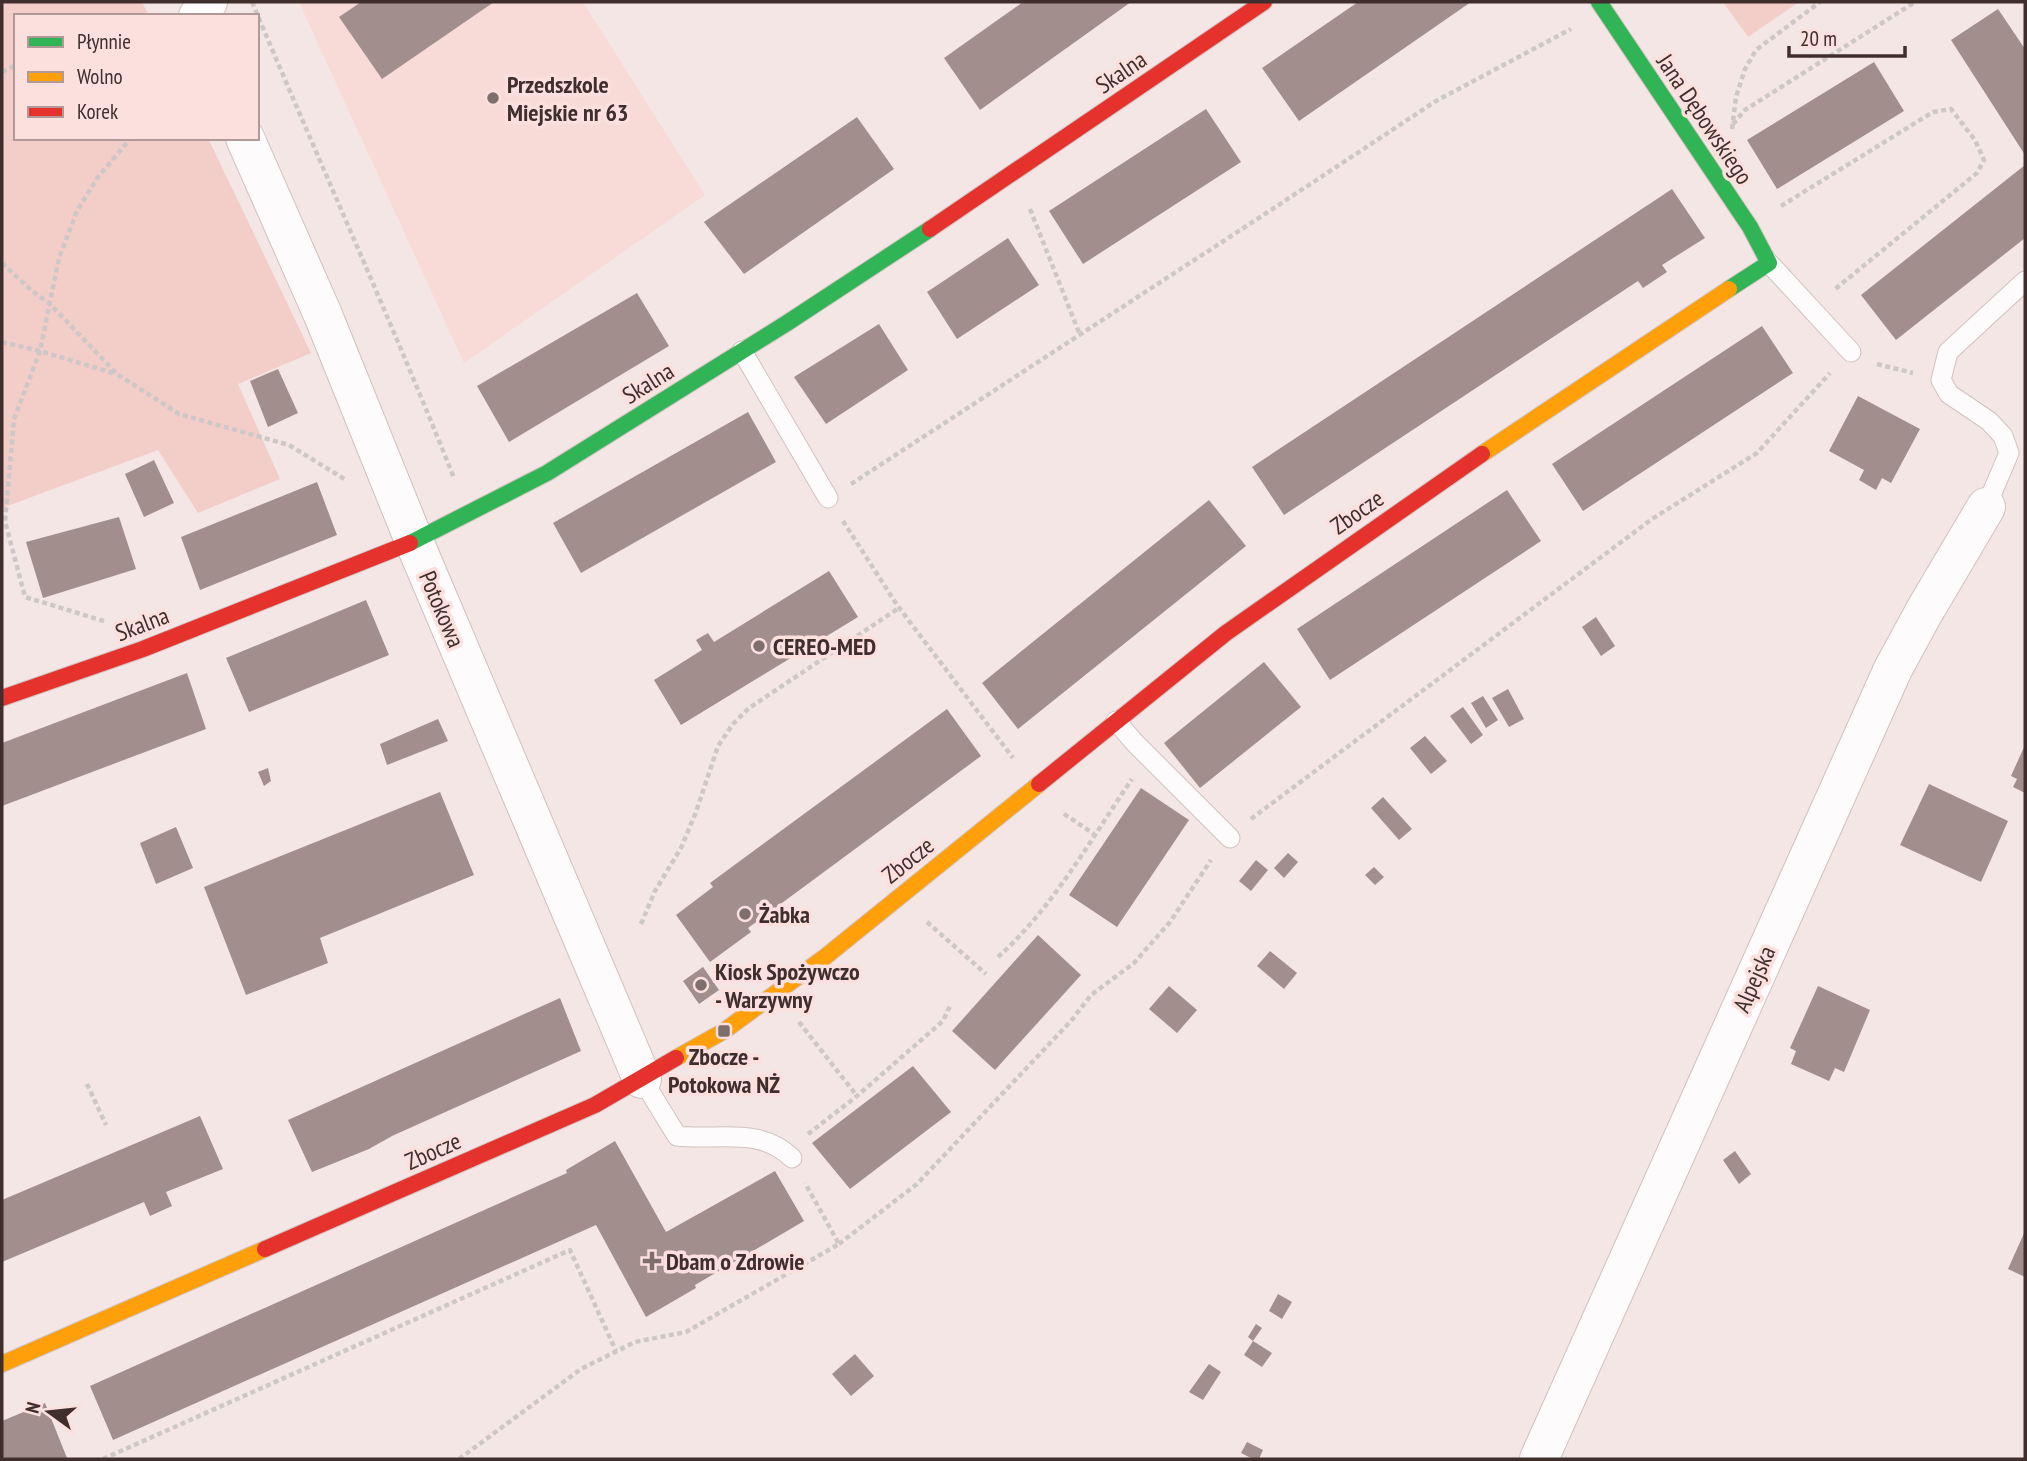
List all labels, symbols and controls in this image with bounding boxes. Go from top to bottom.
legend [14,14,259,140]
scale bar [1789,14,1904,58]
text: 20 m [1800,25,1837,52]
text: Płynnie [77,28,131,55]
street label: Skalna [1090,44,1152,100]
street label: Jana Dębowskiego [1649,47,1760,190]
text: Wolno [77,63,123,90]
place label: Przedszkole Miejskie nr 63 [507,69,629,128]
marker: Przedszkole Miejskie nr 63 [485,90,501,106]
text: Korek [77,98,118,125]
street label: Skalna [616,355,680,411]
street label: Zbocze [1324,483,1390,541]
street label: Potokowa [412,566,472,652]
street label: Skalna [111,600,173,648]
place label: CEREO-MED [773,631,876,662]
marker: CEREO-MED [751,638,767,654]
street label: Zbocze [876,830,940,890]
place label: Żabka [759,899,810,930]
marker: Żabka [737,906,753,922]
street label: Alpejska [1726,941,1782,1017]
place label: Kiosk Spożywczo - Warzywny [715,956,860,1015]
marker: Kiosk Spożywczo - Warzywny [693,977,709,993]
marker: Zbocze - Potokowa NŻ [716,1023,732,1039]
place label: Zbocze - Potokowa NŻ [668,1041,780,1100]
street label: Zbocze [400,1125,466,1177]
place label: Dbam o Zdrowie [666,1246,805,1277]
marker: Dbam o Zdrowie [644,1253,660,1269]
north arrow [14,1377,84,1447]
text: N [20,1400,45,1416]

